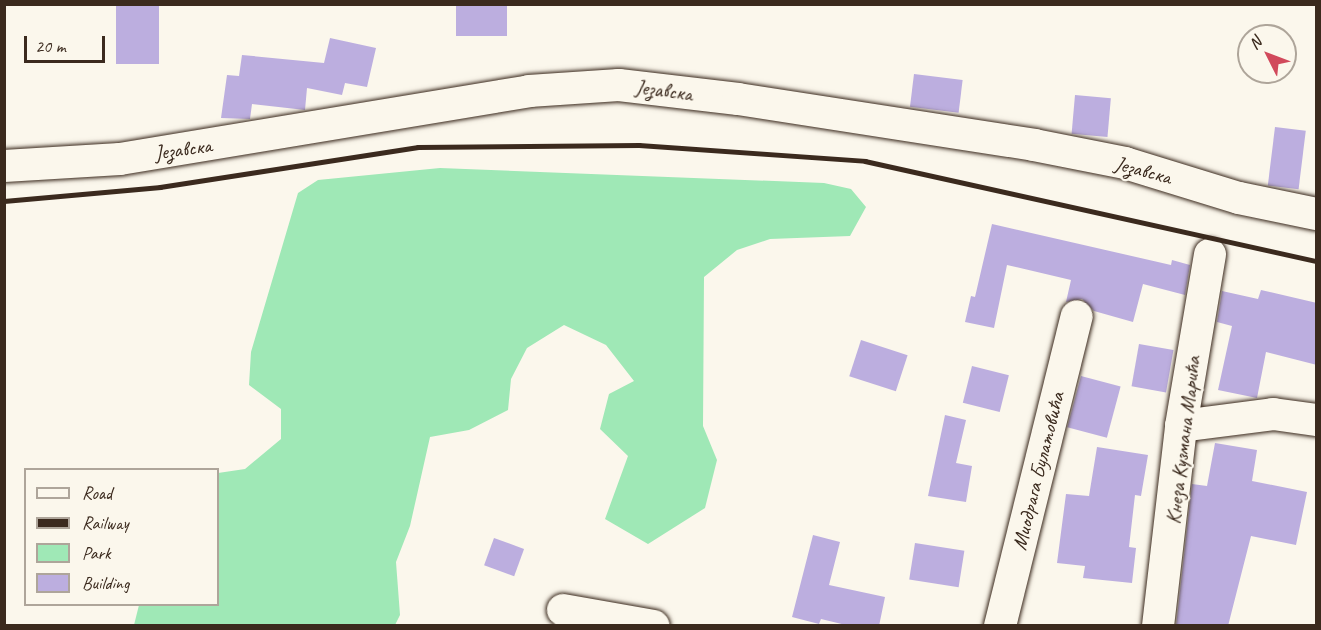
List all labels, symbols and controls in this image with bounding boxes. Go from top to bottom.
scale bar [27,24,108,62]
north arrow [1237,24,1297,84]
text: N [1244,33,1266,54]
text: 20 m [35,35,66,57]
street label: Језавска [634,74,694,106]
street label: Језавска [153,133,213,165]
street label: Језавска [1112,150,1174,190]
street label: Кнеза Кузмана Марића [1160,353,1206,527]
street label: Миодрага Булатовића [1006,390,1070,552]
legend [24,468,219,606]
text: Road [82,482,112,504]
text: Railway [82,512,129,534]
text: Park [82,542,111,564]
text: Building [82,572,129,594]

